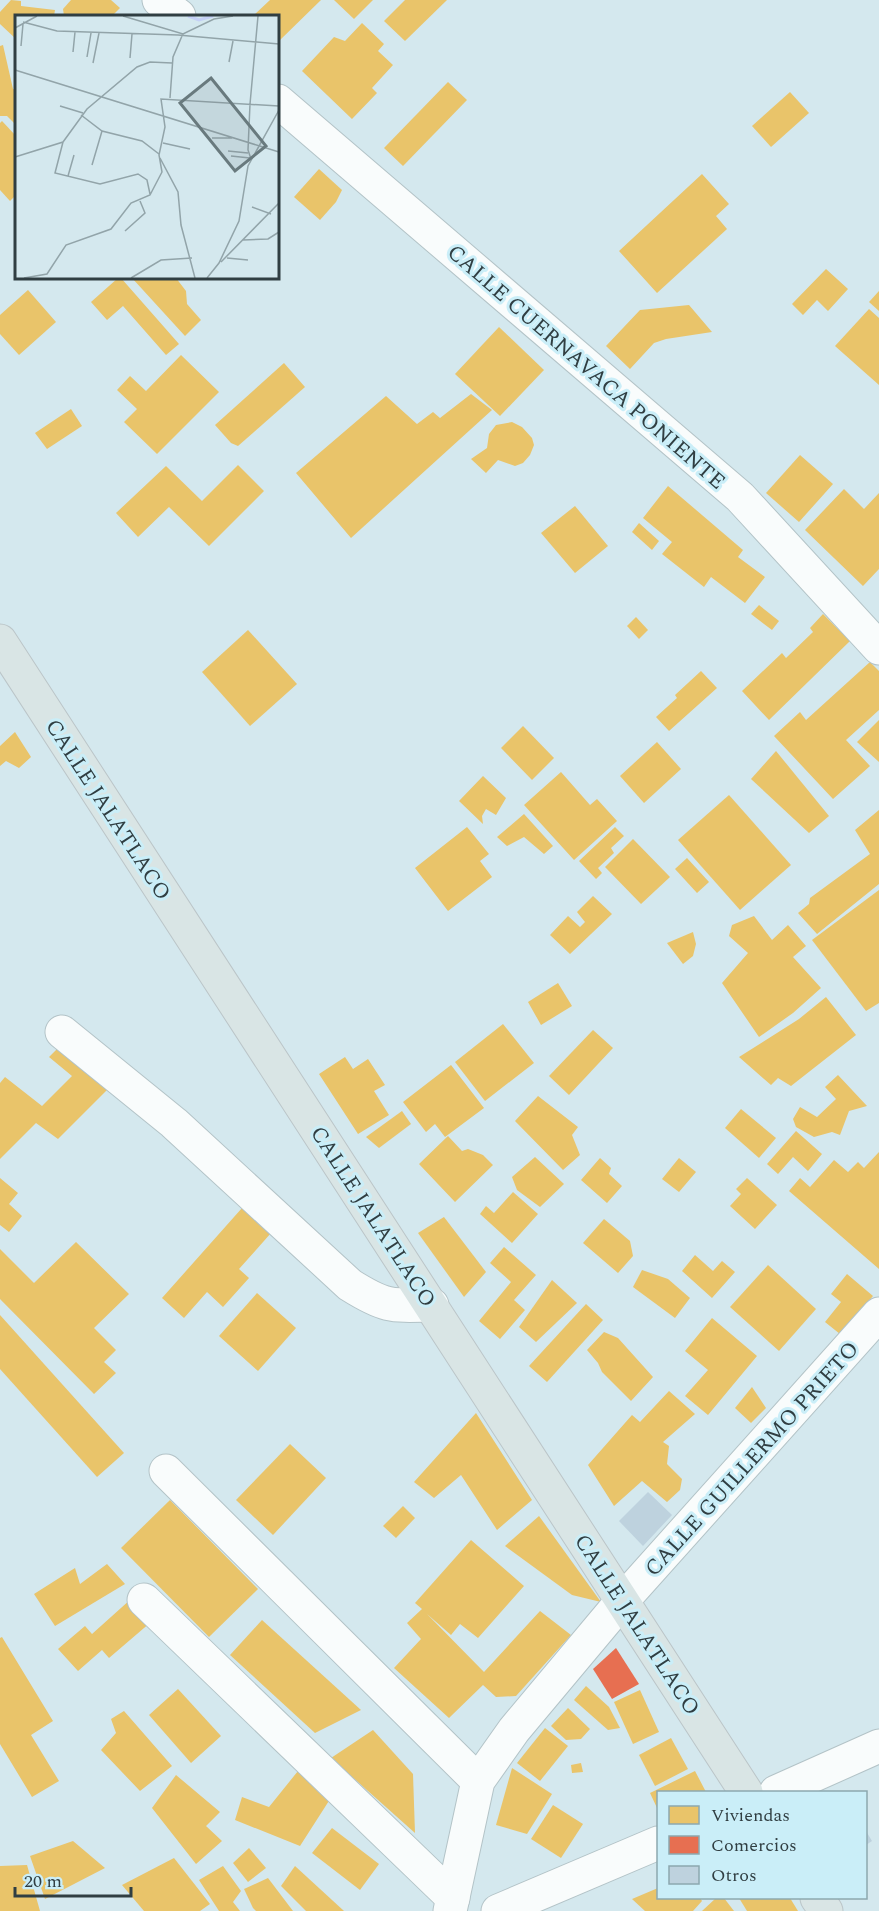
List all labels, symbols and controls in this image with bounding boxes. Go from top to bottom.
inset map [15,15,279,279]
street label: CALLE CUERNAVACA PONIENTE [439,237,733,498]
street label: CALLE JALATLACO [37,713,179,907]
street label: CALLE JALATLACO [302,1120,444,1314]
street label: CALLE GUILLERMO PRIETO [637,1334,867,1584]
street label: CALLE JALATLACO [566,1528,708,1722]
legend [657,1791,867,1899]
text: Viviendas [711,1802,790,1829]
text: Comercios [711,1832,797,1859]
scale bar [15,1860,130,1898]
text: Otros [711,1862,757,1889]
text: 20 m [24,1868,62,1895]

